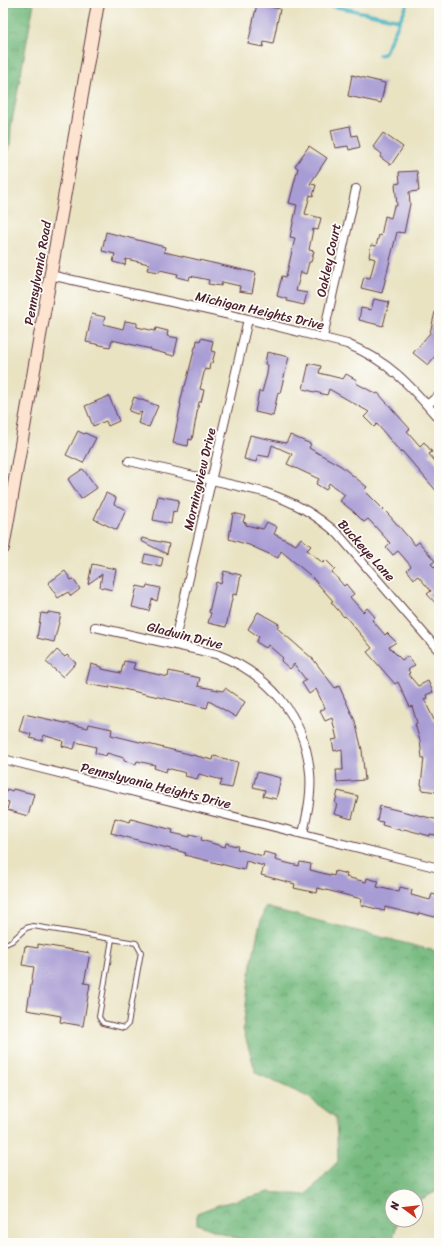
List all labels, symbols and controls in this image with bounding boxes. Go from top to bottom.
street label: Pennsylvania Road [17,218,58,327]
street label: Oakley Court [309,221,348,299]
street label: Michigan Heights Drive [193,284,327,337]
street label: Morningview Drive [177,426,222,533]
street label: Buckeye Lane [332,514,401,587]
street label: Gladwin Drive [144,615,226,656]
street label: Pennslyvania Heights Drive [78,756,234,815]
north arrow [384,1188,424,1228]
text: N [384,1199,405,1213]

